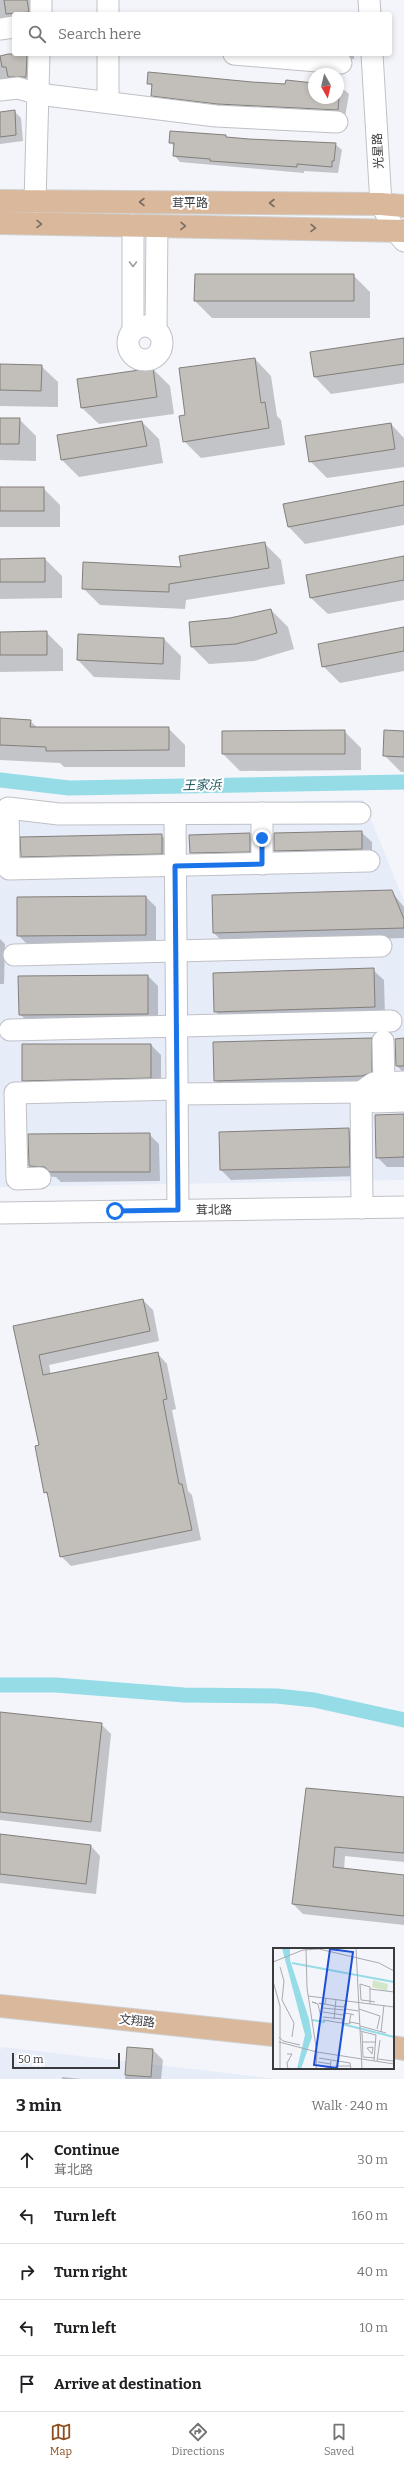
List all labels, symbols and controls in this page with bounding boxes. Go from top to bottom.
search box [12,12,392,56]
icon: search [26,23,48,45]
text: Search here [58,25,141,43]
north arrow [308,68,344,104]
street label: 光星路 [370,133,386,169]
street label: 茸平路 [172,196,208,210]
one-way arrow [139,198,145,206]
one-way arrow [269,199,275,207]
one-way arrow [36,220,42,228]
one-way arrow [180,222,186,230]
one-way arrow [310,224,316,232]
one-way arrow [129,261,137,267]
water label: 王家浜 [182,777,223,793]
route end [253,829,271,847]
route start [106,1202,124,1220]
street label: 茸北路 [196,1203,232,1217]
inset map [273,1948,394,2069]
street label: 文翔路 [118,2012,156,2030]
scale bar [12,2051,120,2070]
text: 50 m [18,2053,44,2066]
text: 3 min [16,2095,61,2116]
text: Walk · 240 m [312,2098,388,2113]
text: Continue [54,2141,120,2159]
icon: ahead [16,2149,38,2171]
text: 30 m [357,2152,388,2167]
text: 茸北路 [54,2162,93,2177]
icon: left [16,2205,38,2227]
text: Turn left [54,2207,116,2225]
text: 160 m [352,2208,388,2223]
icon: right [16,2261,38,2283]
text: Turn right [54,2263,127,2281]
text: 40 m [357,2264,388,2279]
icon: left [16,2317,38,2339]
text: Turn left [54,2319,116,2337]
text: 10 m [359,2320,388,2335]
icon: arrive [16,2373,38,2395]
text: Arrive at destination [54,2375,201,2393]
tab: Map [50,2421,72,2458]
tab: Directions [172,2421,224,2458]
tab: Saved [324,2421,354,2458]

